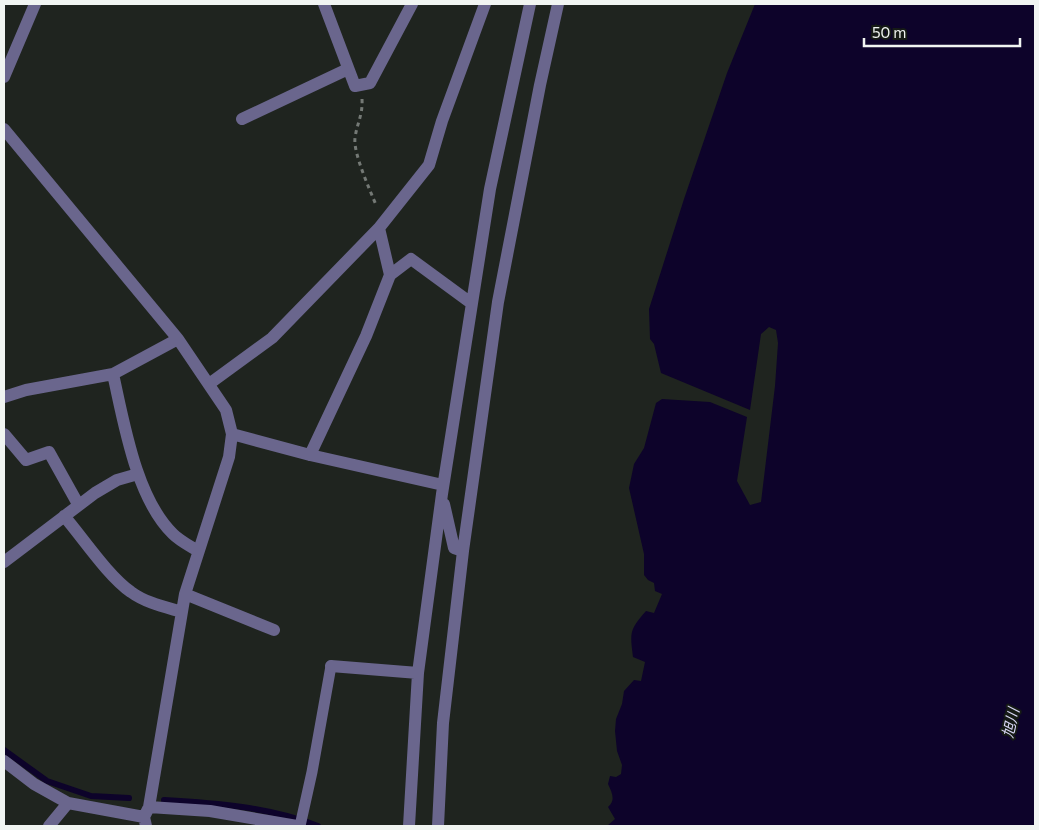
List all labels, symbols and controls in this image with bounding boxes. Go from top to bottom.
scale bar [864,15,1020,47]
text: 50 m [872,23,906,41]
water label: 旭川 [998,704,1023,739]

